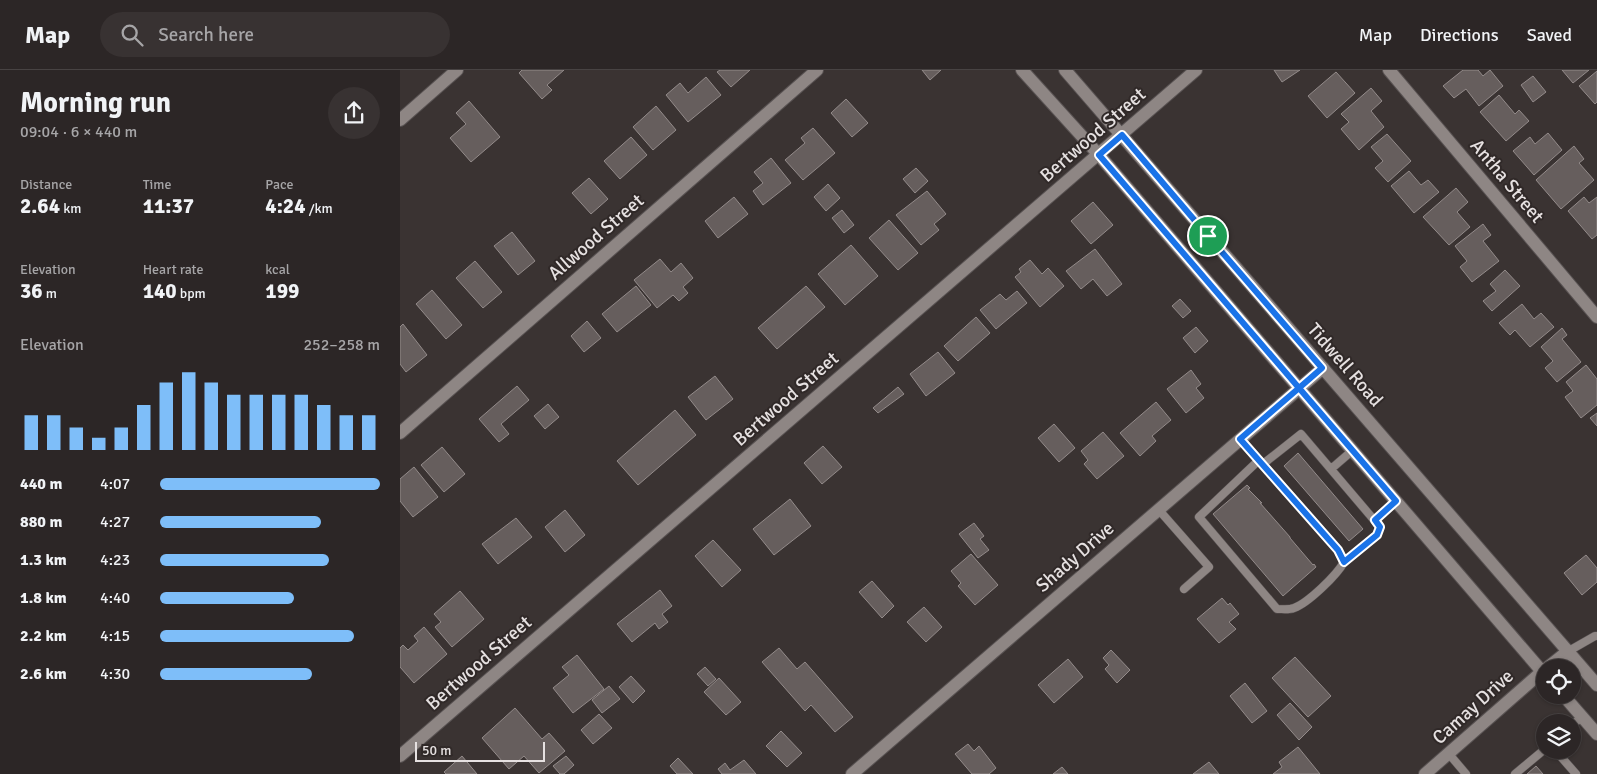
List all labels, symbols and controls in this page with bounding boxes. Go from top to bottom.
search box [100,12,450,57]
text: Map [25,20,70,50]
icon: search [118,21,146,49]
text: Search here [158,23,254,47]
text: Map [1359,24,1392,46]
text: Directions [1420,24,1499,46]
text: Saved [1527,24,1572,46]
street label: Bertwood Street [1035,82,1151,187]
text: Morning run [20,86,171,120]
button: share [328,87,380,139]
text: 09:04 · 6 × 440 m [20,122,137,142]
street label: Antha Street [1465,134,1549,228]
text: Distance [20,176,72,193]
text: Time [143,176,172,193]
text: Pace [265,176,294,193]
street label: Allwood Street [543,189,649,285]
text: 2.64 [20,193,60,219]
text: 11:37 [143,193,194,219]
text: 4:24 [265,193,306,219]
text: km [60,200,81,217]
text: /km [306,200,333,217]
pin [1187,215,1229,257]
icon: arrive [1194,222,1222,250]
text: Elevation [20,261,76,278]
text: Heart rate [143,261,203,278]
text: kcal [265,261,290,278]
text: 36 [20,278,43,304]
text: 140 [143,278,177,304]
text: 199 [265,278,299,304]
text: m [43,285,57,302]
text: bpm [177,285,206,302]
street label: Tidwell Road [1302,318,1388,412]
text: Elevation [20,335,84,355]
text: 252–258 m [303,335,380,355]
street label: Bertwood Street [728,346,844,451]
text: 440 m [20,474,62,494]
text: 4:07 [100,474,130,494]
text: 880 m [20,512,62,532]
text: 4:27 [100,512,130,532]
street label: Shady Drive [1031,516,1119,598]
text: 1.3 km [20,550,67,570]
text: 4:23 [100,550,130,570]
text: 1.8 km [20,588,67,608]
text: 4:40 [100,588,130,608]
street label: Bertwood Street [421,610,537,715]
text: 2.2 km [20,626,67,646]
text: 4:15 [100,626,130,646]
map controls [1536,659,1581,759]
button: locate [1536,659,1581,704]
text: 2.6 km [20,664,67,684]
text: 4:30 [100,664,130,684]
street label: Camay Drive [1427,664,1519,750]
button: layers [1536,714,1581,759]
scale bar [415,739,545,762]
text: 50 m [422,742,451,759]

